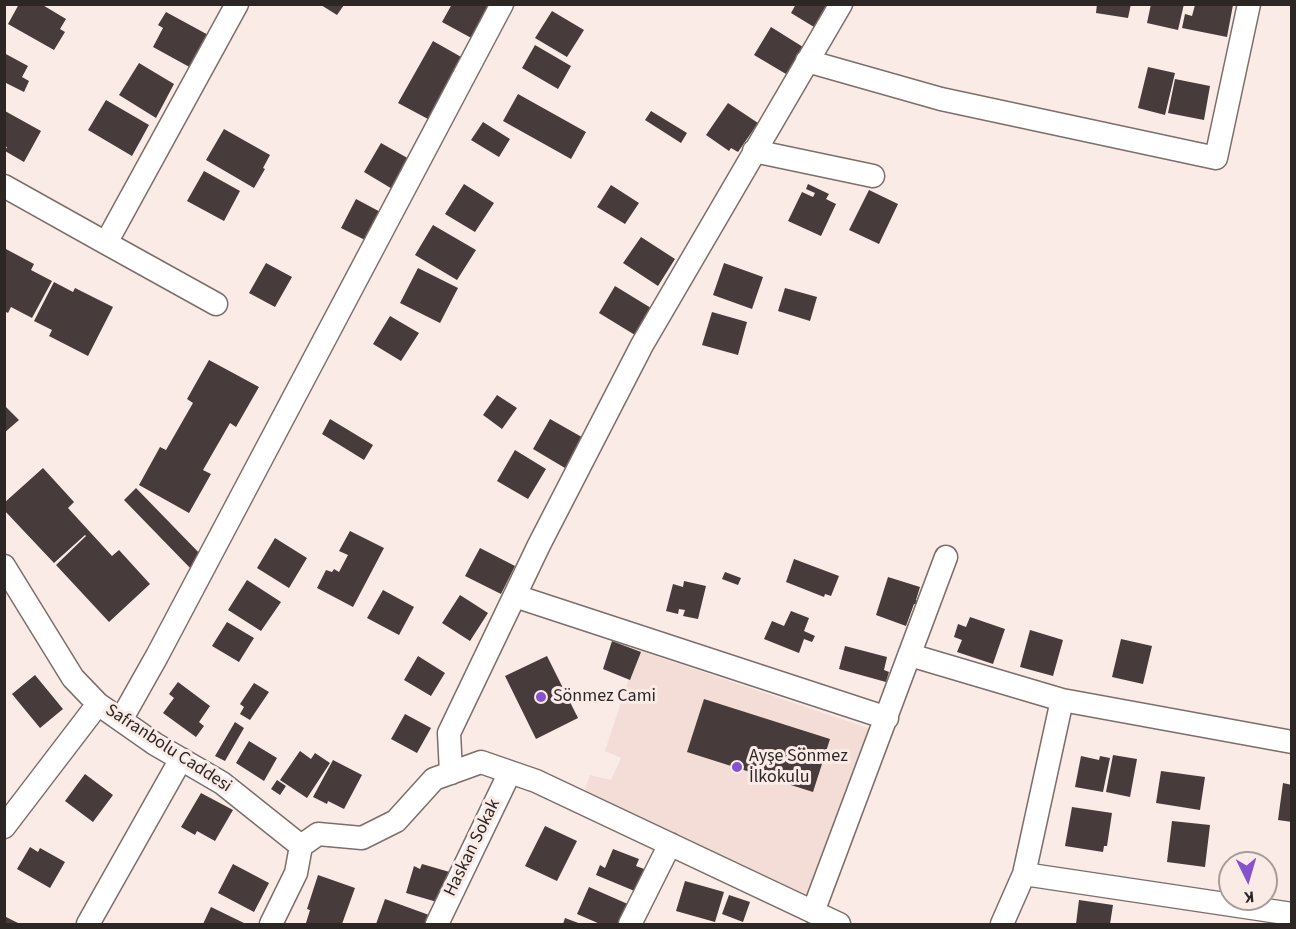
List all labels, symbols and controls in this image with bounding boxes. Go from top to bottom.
place label: Sönmez Cami [553,686,656,708]
marker: Sönmez Cami [534,690,548,704]
street label: Safranbolu Caddesi [101,700,235,798]
place label: Ayşe Sönmez İlkokulu [749,746,848,789]
marker: Ayşe Sönmez İlkokulu [730,760,744,774]
street label: Haskan Sokak [440,796,506,900]
north arrow [1218,851,1278,911]
text: K [1244,886,1255,908]

